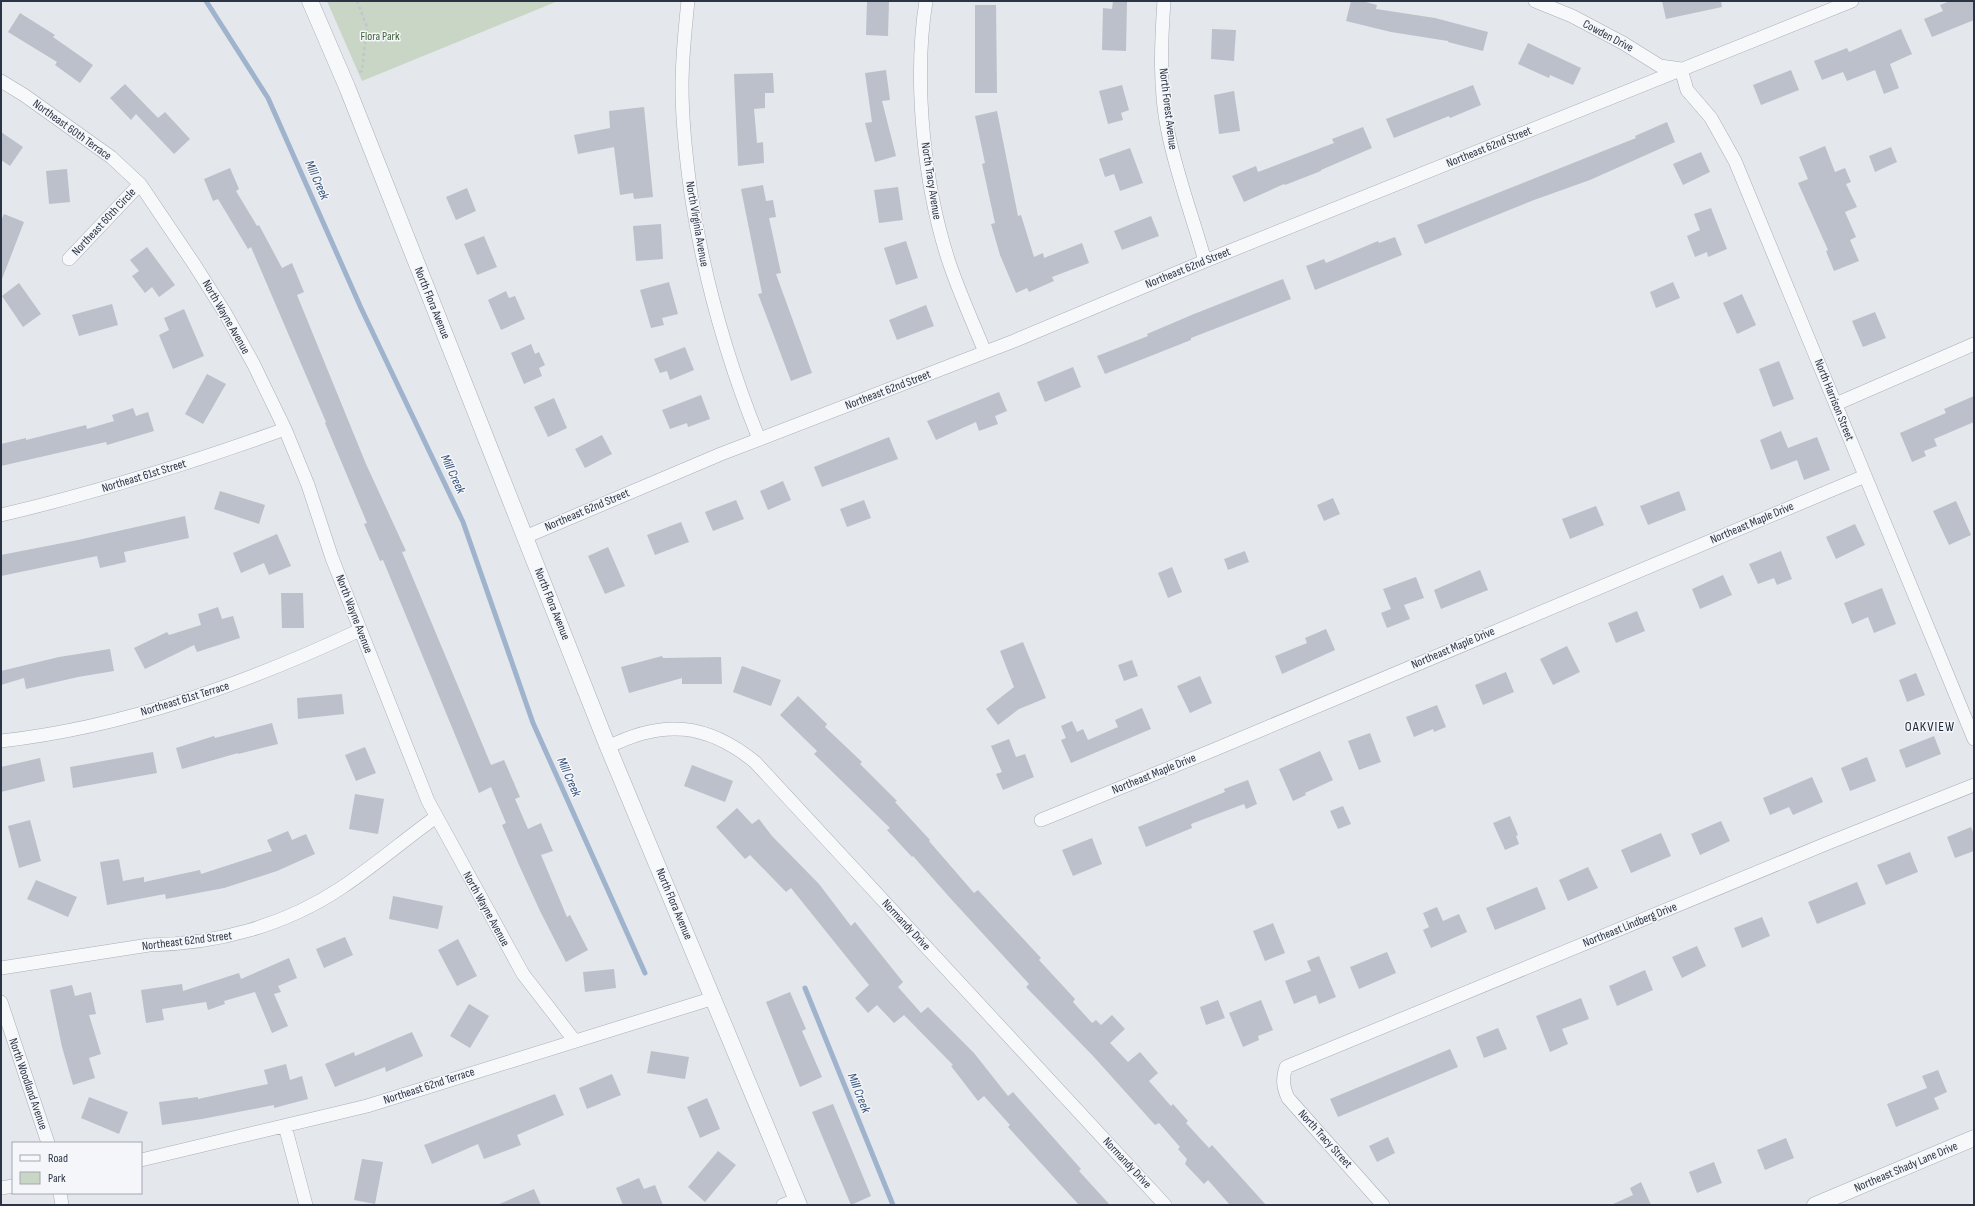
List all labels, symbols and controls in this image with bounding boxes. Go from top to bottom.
street label: Cowden Drive [1580,16,1636,56]
park label: Flora Park [360,29,400,44]
street label: North Forest Avenue [1156,67,1180,151]
street label: Northeast 60th Terrace [30,96,115,164]
street label: Northeast 62nd Street [1444,123,1534,171]
street label: North Tracy Avenue [918,141,945,221]
water label: Mill Creek [301,158,333,203]
street label: North Virginia Avenue [682,180,712,268]
street label: Northeast 60th Circle [69,185,139,259]
street label: Northeast 62nd Street [1143,244,1233,292]
street label: North Flora Avenue [411,265,453,341]
street label: North Wayne Avenue [199,277,253,357]
street label: North Harrison Street [1811,357,1857,443]
street label: Northeast 62nd Street [843,367,933,413]
water label: Mill Creek [437,452,469,497]
street label: Northeast 61st Street [100,456,188,496]
street label: Northeast 62nd Street [542,485,632,535]
street label: Northeast Maple Drive [1708,499,1796,547]
street label: North Flora Avenue [531,566,573,642]
street label: North Wayne Avenue [332,572,376,656]
street label: Northeast Maple Drive [1409,624,1497,672]
street label: Northeast 61st Terrace [139,678,231,720]
district label: OAKVIEW [1905,718,1955,735]
street label: Northeast Maple Drive [1110,750,1198,798]
water label: Mill Creek [553,755,585,800]
street label: North Flora Avenue [652,866,696,942]
street label: North Wayne Avenue [459,869,513,949]
street label: Normandy Drive [879,896,934,954]
street label: Northeast Lindberg Drive [1581,899,1679,951]
street label: Northeast 62nd Street [141,928,233,954]
street label: North Woodland Avenue [5,1036,51,1132]
street label: Northeast 62nd Terrace [382,1064,477,1108]
water label: Mill Creek [844,1071,875,1116]
street label: North Tracy Street [1295,1107,1356,1172]
street label: Normandy Drive [1100,1134,1155,1192]
street label: Northeast Shady Lane Drive [1852,1138,1960,1196]
legend [12,1142,142,1194]
text: Road [48,1151,68,1166]
text: Park [48,1171,66,1186]

